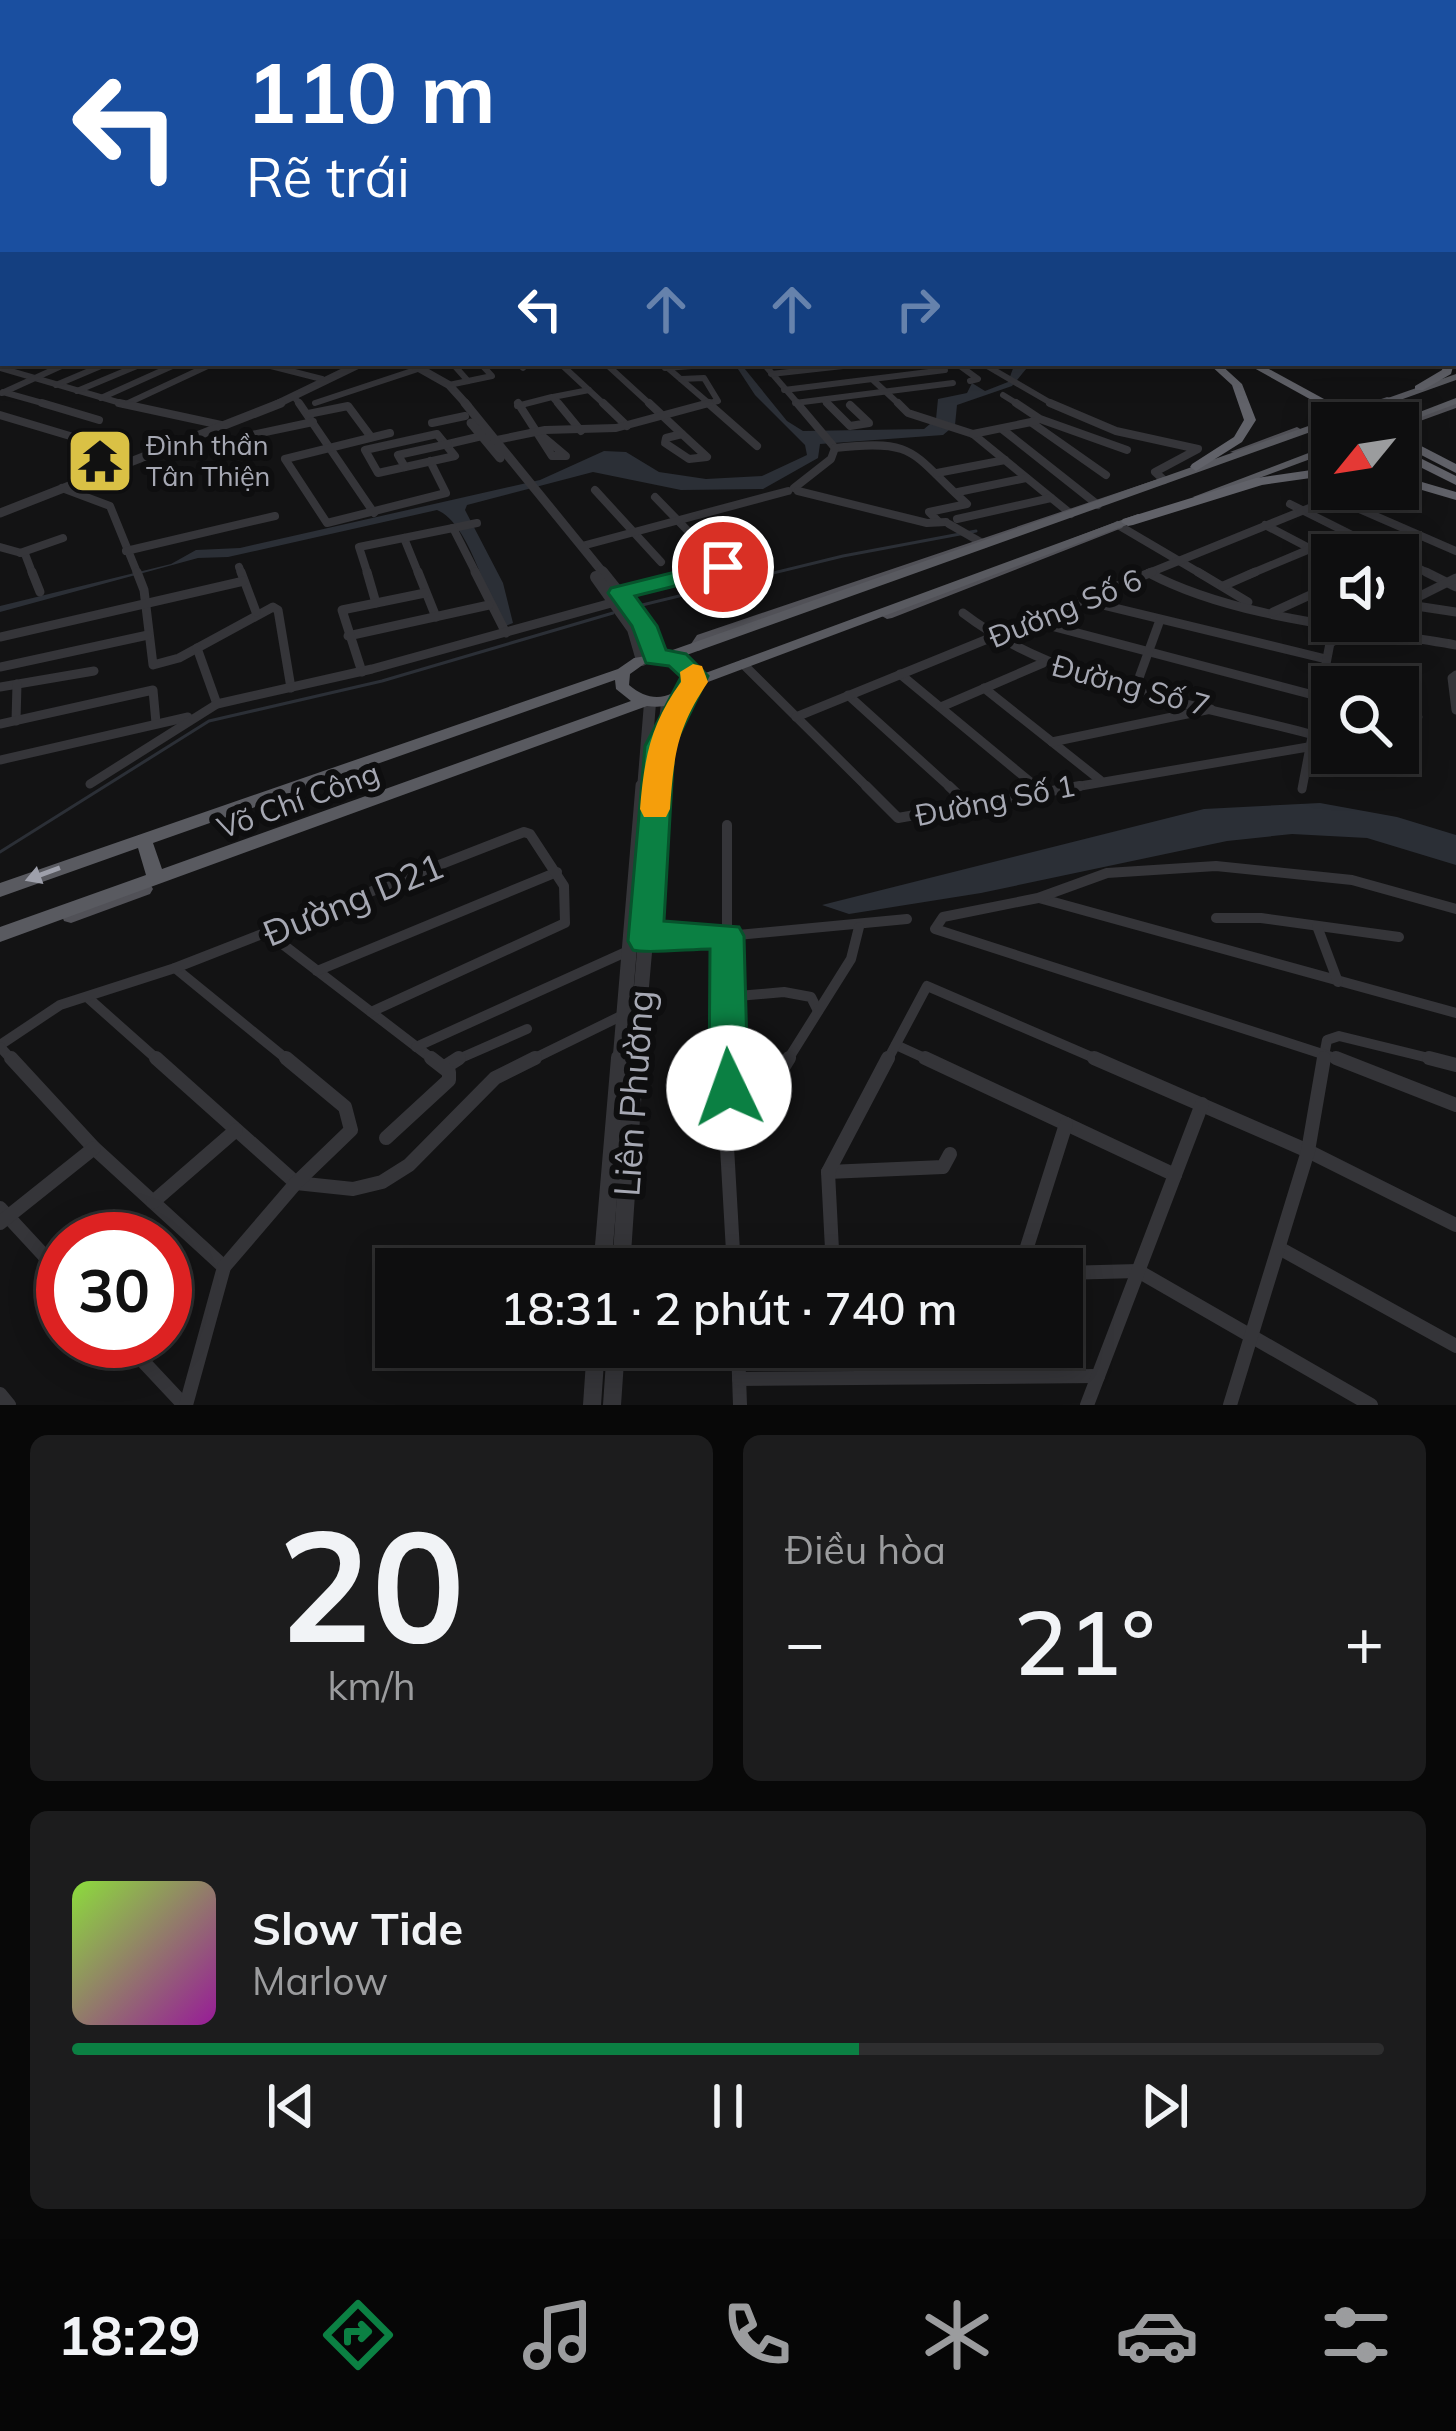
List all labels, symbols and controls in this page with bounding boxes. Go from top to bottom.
text: 110 m [246,39,496,144]
icon: left [48,48,204,204]
text: Rẽ trái [246,143,410,211]
icon: left [507,276,573,342]
icon: ahead [633,276,699,342]
icon: ahead [759,276,825,342]
icon: right [885,276,951,342]
north arrow [1311,402,1419,510]
map controls [1311,402,1419,774]
temple icon: Đình thần Tân Thiện [65,426,135,496]
place label: Đình thần Tân Thiện [146,428,270,493]
pin [672,516,774,618]
icon: arrive [690,534,756,600]
button: sound [1311,534,1419,642]
street label: Đường Số 6 [983,560,1147,656]
street label: Đường Số 7 [1048,646,1214,724]
button: search [1311,666,1419,774]
street label: Võ Chí Công [212,753,384,847]
street label: Đường Số 1 [912,766,1078,834]
street label: Đường D21 [256,842,450,956]
one-way arrow [25,866,61,884]
street label: Liên Phường [603,988,663,1198]
position arrow [666,1025,792,1151]
speed limit sign: 30 [36,1212,192,1368]
text: 18:31 · 2 phút · 740 m [500,1280,958,1336]
text: 20 [278,1485,465,1681]
text: Điều hòa [785,1525,946,1574]
text: 21° [1014,1585,1155,1698]
text: − [785,1600,825,1683]
text: + [1344,1600,1384,1683]
text: km/h [327,1661,416,1710]
text: Slow Tide [252,1900,463,1956]
text: Marlow [252,1956,388,2005]
icon: previous [258,2073,324,2139]
icon: pause [695,2073,761,2139]
icon: next [1132,2073,1198,2139]
icon: directions [316,2293,400,2377]
icon: music [516,2293,600,2377]
icon: phone [715,2293,799,2377]
icon: climate [915,2293,999,2377]
icon: car [1115,2293,1199,2377]
icon: filters [1314,2293,1398,2377]
text: 18:29 [58,2301,201,2369]

